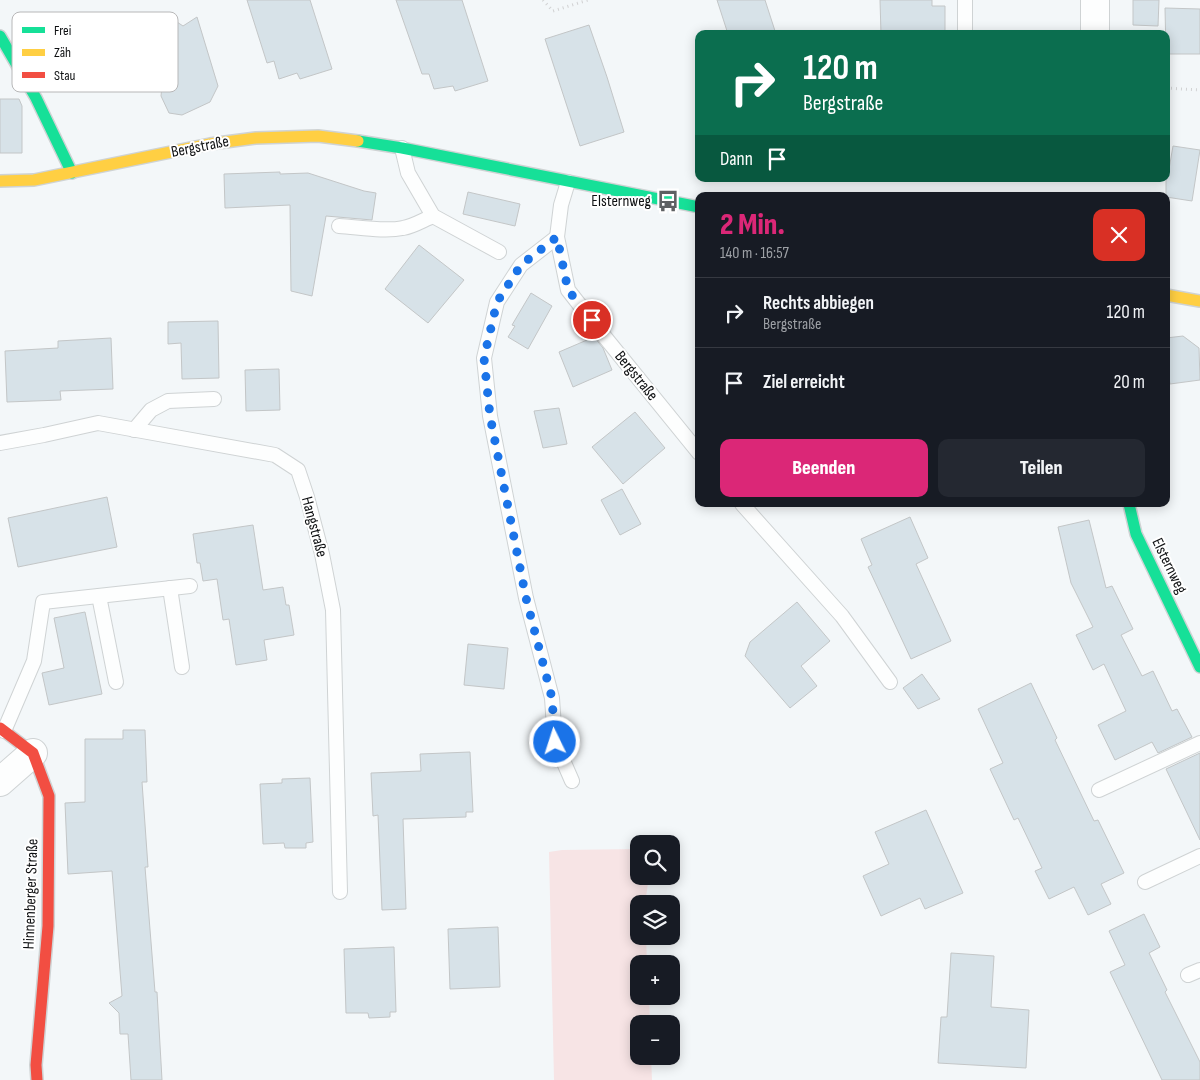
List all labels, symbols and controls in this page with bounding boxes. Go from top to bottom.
legend [12,12,178,92]
text: Frei [54,22,71,39]
text: Zäh [54,44,71,61]
text: 120 m [803,47,878,90]
icon: right [720,50,785,115]
text: Stau [54,67,76,84]
text: Bergstraße [803,90,883,117]
street label: Bergstraße [170,132,230,162]
icon: arrive [763,145,791,173]
text: Dann [720,148,753,171]
bus stop icon: Elsternweg [655,188,681,214]
place label: Elsternweg [591,192,651,211]
text: 2 Min. [720,207,785,243]
button: close [1093,209,1145,261]
text: 140 m · 16:57 [720,244,789,263]
text: Rechts abbiegen [763,292,874,315]
pin [571,299,613,341]
icon: right [720,299,748,327]
text: 120 m [1107,301,1145,324]
icon: arrive [578,306,606,334]
text: Bergstraße [763,315,821,334]
street label: Bergstraße [610,347,662,405]
icon: arrive [720,369,748,397]
text: Ziel erreicht [763,371,845,394]
text: 20 m [1113,371,1145,394]
button: Beenden [720,439,928,497]
button: Teilen [938,439,1145,497]
street label: Hangstraße [297,495,331,559]
street label: Elsternweg [1147,535,1191,597]
position arrow [528,715,580,767]
map controls [630,835,680,1065]
button: search [630,835,680,885]
street label: Hinnenberger Straße [20,838,42,950]
button: layers [630,895,680,945]
button: + [630,955,680,1005]
button: − [630,1015,680,1065]

